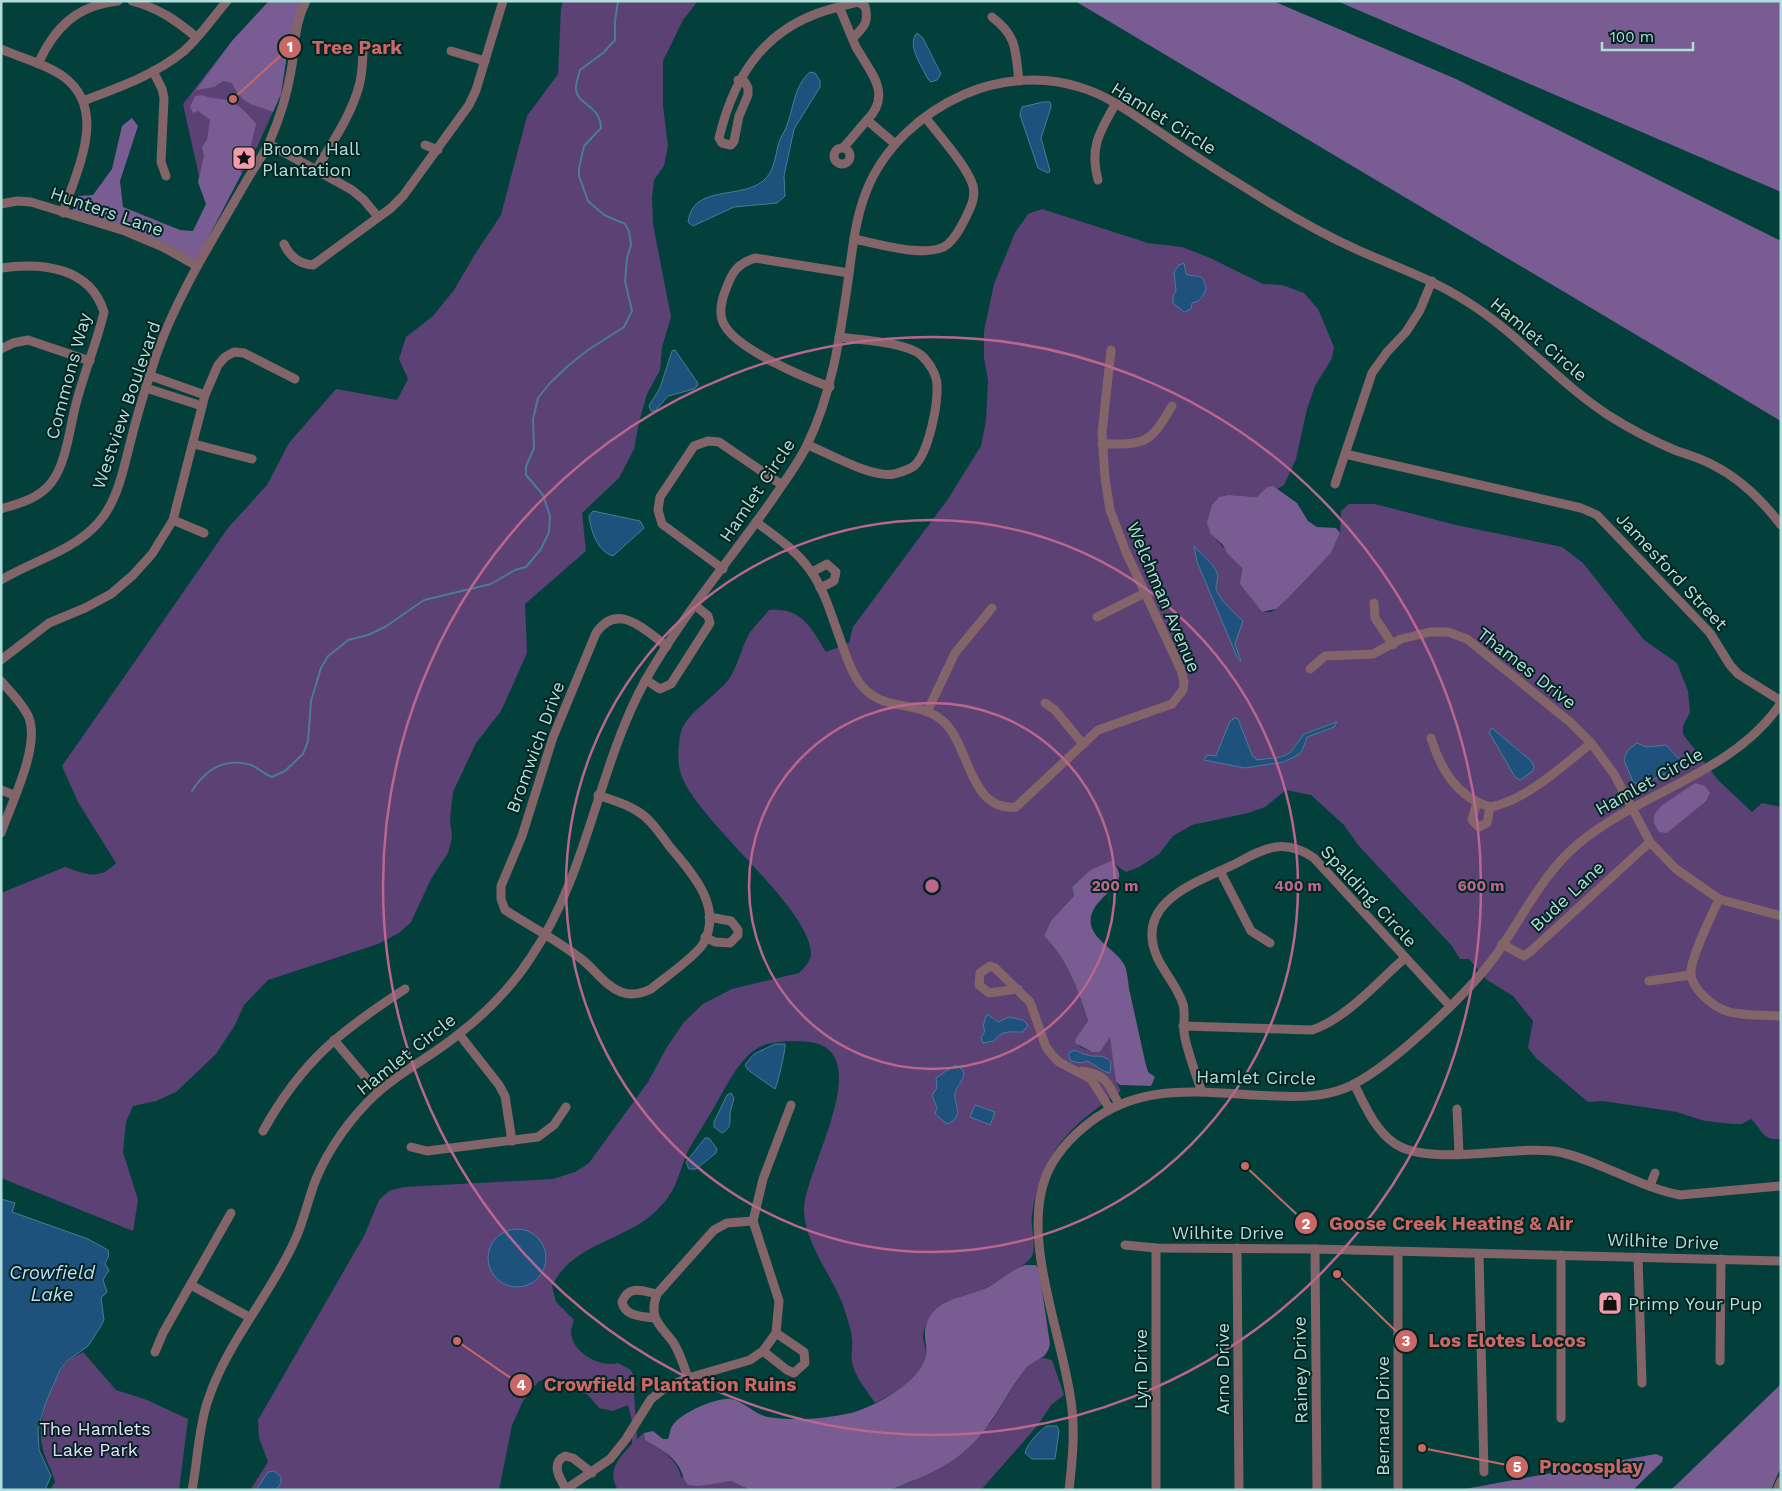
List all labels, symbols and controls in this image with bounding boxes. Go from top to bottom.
scale bar [1602,20,1693,52]
text: 100 m [1610,28,1654,46]
callout: Tree Park [277,30,413,64]
text: Tree Park [312,36,402,59]
text: 1 [287,38,293,56]
street label: Hamlet Circle [1108,77,1220,159]
place label: Broom Hall Plantation [262,138,361,180]
place icon: Broom Hall Plantation [231,145,257,171]
street label: Hunters Lane [48,182,166,240]
street label: Hamlet Circle [1486,292,1592,386]
street label: Commons Way [41,310,95,442]
street label: Westview Boulevard [87,318,165,492]
street label: Hamlet Circle [715,434,799,546]
street label: Jamesford Street [1612,508,1732,635]
street label: Welchman Avenue [1123,519,1205,675]
street label: Thames Drive [1473,623,1581,713]
street label: Bromwich Drive [501,678,569,816]
street label: Hamlet Circle [1591,743,1707,819]
street label: Spalding Circle [1316,841,1422,951]
street label: Bude Lane [1526,857,1608,935]
centre of rings [923,877,941,895]
text: 200 m [1092,877,1138,895]
text: 400 m [1274,877,1322,895]
text: 600 m [1458,877,1504,895]
street label: Hamlet Circle [352,1009,460,1099]
street label: Hamlet Circle [1196,1065,1316,1089]
callout: Goose Creek Heating & Air [1293,1206,1583,1240]
text: Goose Creek Heating & Air [1329,1212,1574,1235]
text: 2 [1302,1215,1311,1233]
street label: Wilhite Drive [1172,1222,1284,1243]
street label: Wilhite Drive [1606,1229,1720,1253]
water label: Crowfield Lake [9,1261,96,1306]
shop icon: Primp Your Pup [1597,1290,1623,1316]
place label: Primp Your Pup [1628,1293,1762,1314]
street label: Rainey Drive [1289,1316,1311,1424]
street label: Arno Drive [1212,1323,1233,1415]
callout: Los Elotes Locos [1393,1324,1596,1358]
street label: Lyn Drive [1130,1329,1151,1409]
text: Los Elotes Locos [1428,1329,1586,1352]
text: 3 [1402,1332,1411,1350]
street label: Bernard Drive [1372,1356,1393,1476]
callout: Crowfield Plantation Ruins [509,1368,807,1402]
text: Crowfield Plantation Ruins [544,1373,796,1396]
text: 4 [516,1376,526,1394]
park label: The Hamlets Lake Park [39,1418,151,1460]
callout: Procosplay [1504,1450,1653,1484]
text: Procosplay [1539,1455,1643,1478]
text: 5 [1513,1458,1522,1476]

